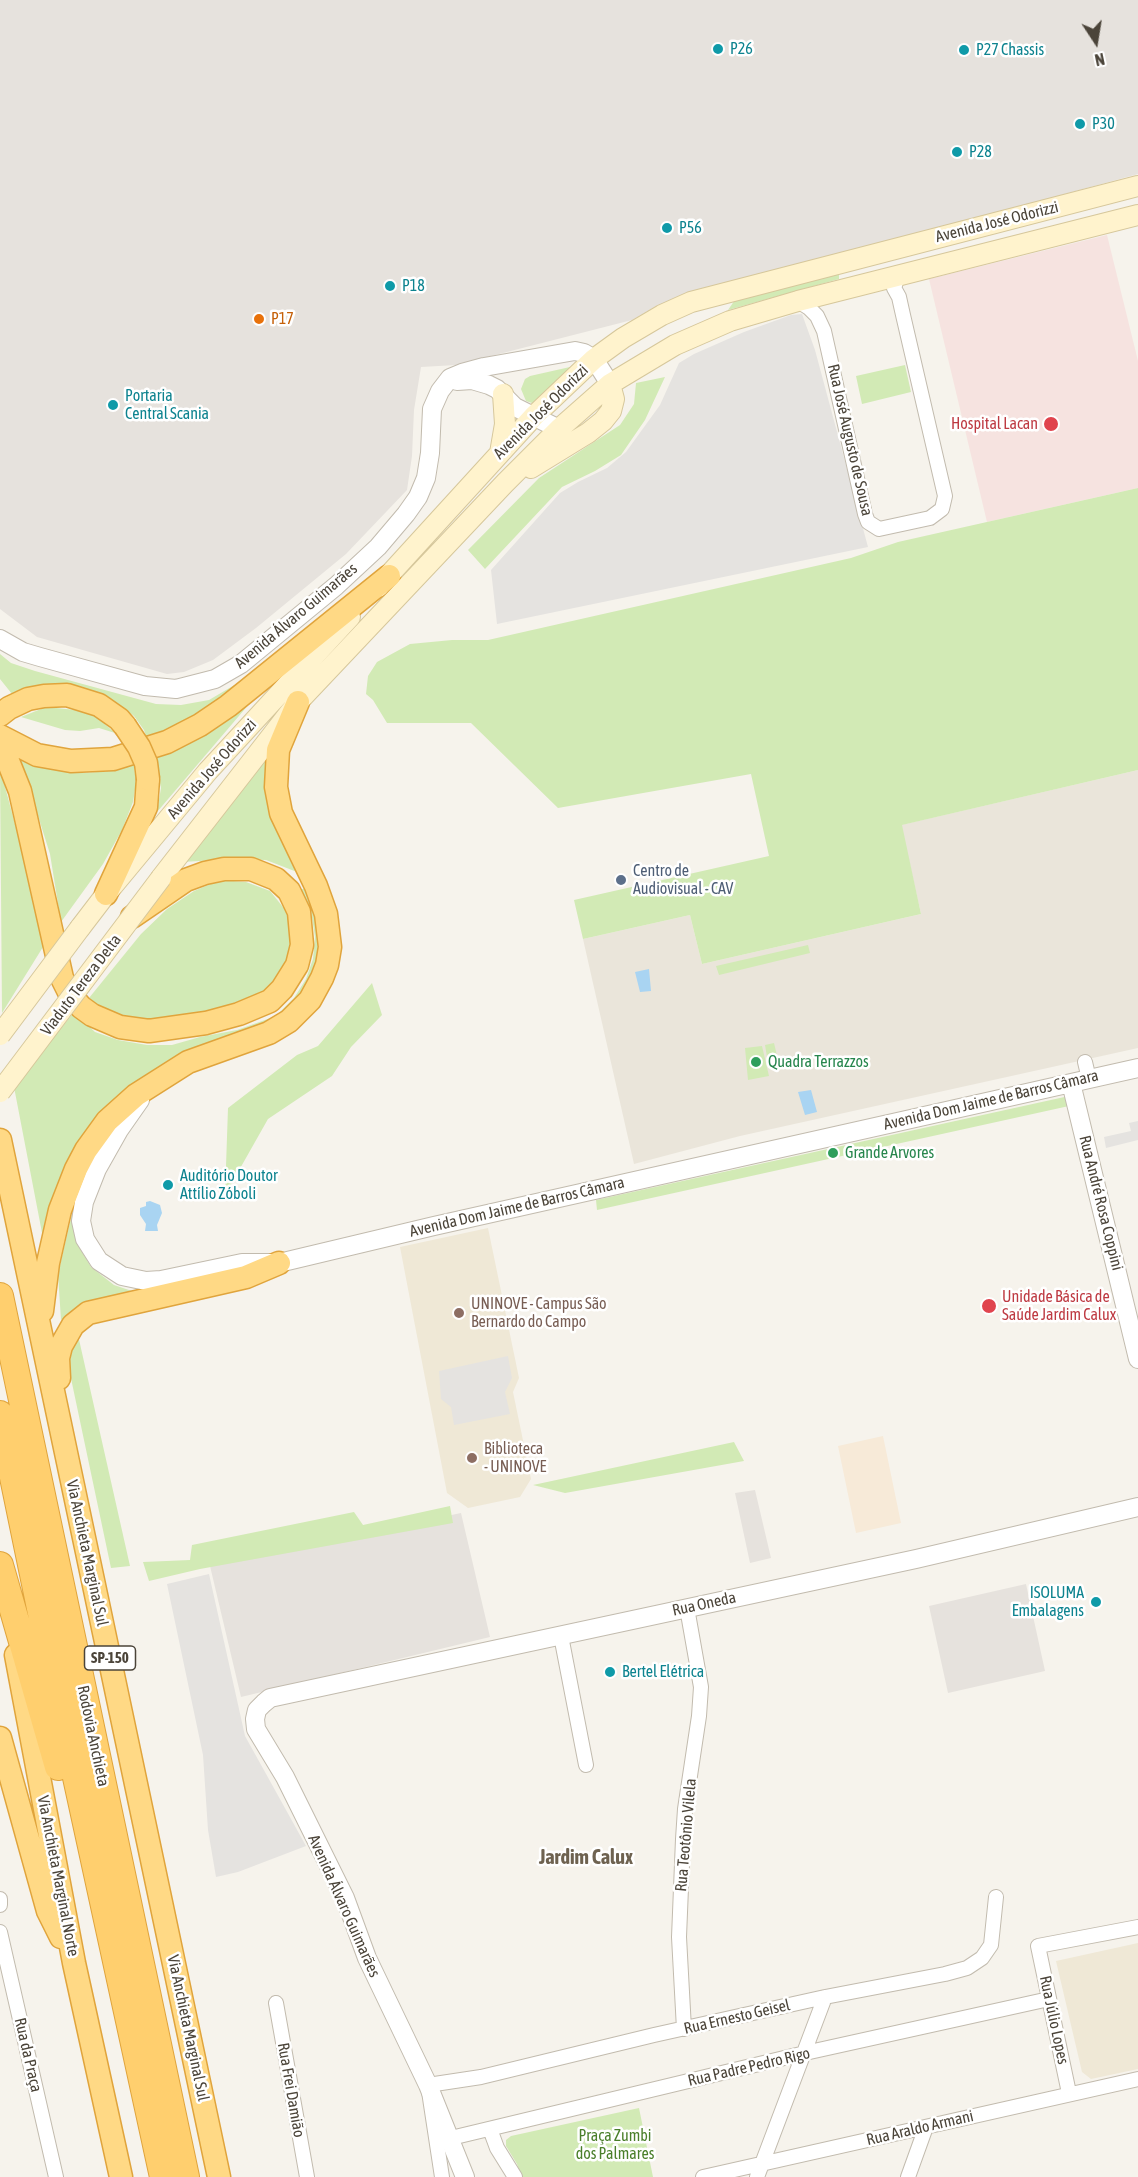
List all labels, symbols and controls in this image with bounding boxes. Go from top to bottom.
north arrow [1066,12,1126,72]
place label: P26 [730,39,753,59]
place label: P27 Chassis [976,40,1044,60]
marker: P26 [711,42,725,56]
marker: P27 Chassis [957,43,971,57]
text: N [1093,50,1106,69]
place label: P30 [1092,114,1115,134]
marker: P30 [1073,117,1087,131]
place label: P28 [969,142,992,162]
marker: P28 [950,145,964,159]
street label: Avenida José Odorizzi [934,197,1060,247]
place label: P56 [679,218,702,238]
marker: P56 [660,221,674,235]
place label: P18 [402,276,425,296]
marker: P18 [383,279,397,293]
place label: P17 [271,309,294,329]
marker: P17 [252,312,266,326]
street label: Avenida José Odorizzi [490,361,592,463]
street label: Rua José Augusto de Sousa [823,362,877,518]
place label: Portaria Central Scania [125,386,209,424]
marker: Portaria Central Scania [106,398,120,412]
place label: Hospital Lacan [951,414,1038,434]
marker: Hospital Lacan [1042,415,1060,433]
street label: Avenida Álvaro Guimarães [231,559,361,673]
street label: Avenida José Odorizzi [163,715,261,823]
place label: Centro de Audiovisual - CAV [633,861,733,899]
marker: Centro de Audiovisual - CAV [614,873,628,887]
street label: Viaduto Tereza Delta [37,931,125,1039]
place label: Quadra Terrazzos [768,1052,869,1072]
marker: Quadra Terrazzos [749,1055,763,1069]
street label: Avenida Dom Jaime de Barros Câmara [882,1066,1100,1134]
street label: Rua André Rosa Coppini [1075,1133,1127,1273]
place label: Grande Arvores [845,1143,934,1163]
marker: Grande Arvores [826,1146,840,1160]
place label: Auditório Doutor Attílio Zóboli [180,1166,278,1204]
street label: Avenida Dom Jaime de Barros Câmara [408,1173,626,1241]
marker: Auditório Doutor Attílio Zóboli [161,1178,175,1192]
place label: Unidade Básica de Saúde Jardim Calux [1002,1287,1116,1325]
place label: UNINOVE - Campus São Bernardo do Campo [471,1294,607,1332]
marker: Unidade Básica de Saúde Jardim Calux [980,1297,998,1315]
marker: UNINOVE - Campus São Bernardo do Campo [452,1306,466,1320]
place label: Biblioteca - UNINOVE [484,1439,546,1477]
marker: Biblioteca - UNINOVE [465,1451,479,1465]
street label: Via Anchieta Marginal Sul [62,1478,112,1628]
place label: ISOLUMA Embalagens [1012,1583,1084,1621]
street label: Rua Oneda [670,1588,738,1620]
marker: ISOLUMA Embalagens [1089,1595,1103,1609]
road number: SP-150 [84,1646,136,1670]
place label: Bertel Elétrica [622,1662,704,1682]
marker: Bertel Elétrica [603,1665,617,1679]
street label: Rodovia Anchieta [73,1684,113,1788]
street label: Rua Teotônio Vilela [671,1777,701,1893]
street label: Via Anchieta Marginal Norte [33,1794,83,1958]
street label: Avenida Álvaro Guimarães [304,1832,384,1980]
district label: Jardim Calux [539,1846,633,1870]
street label: Via Anchieta Marginal Sul [163,1953,213,2103]
street label: Rua Júlio Lopes [1035,1974,1073,2066]
street label: Rua Ernesto Geisel [682,1995,792,2039]
street label: Rua da Praça [10,2016,46,2094]
street label: Rua Frei Damião [273,2041,309,2139]
street label: Rua Padre Pedro Rigo [686,2044,812,2090]
street label: Rua Araldo Armani [865,2106,975,2150]
park label: Praça Zumbi dos Palmares [576,2126,654,2164]

